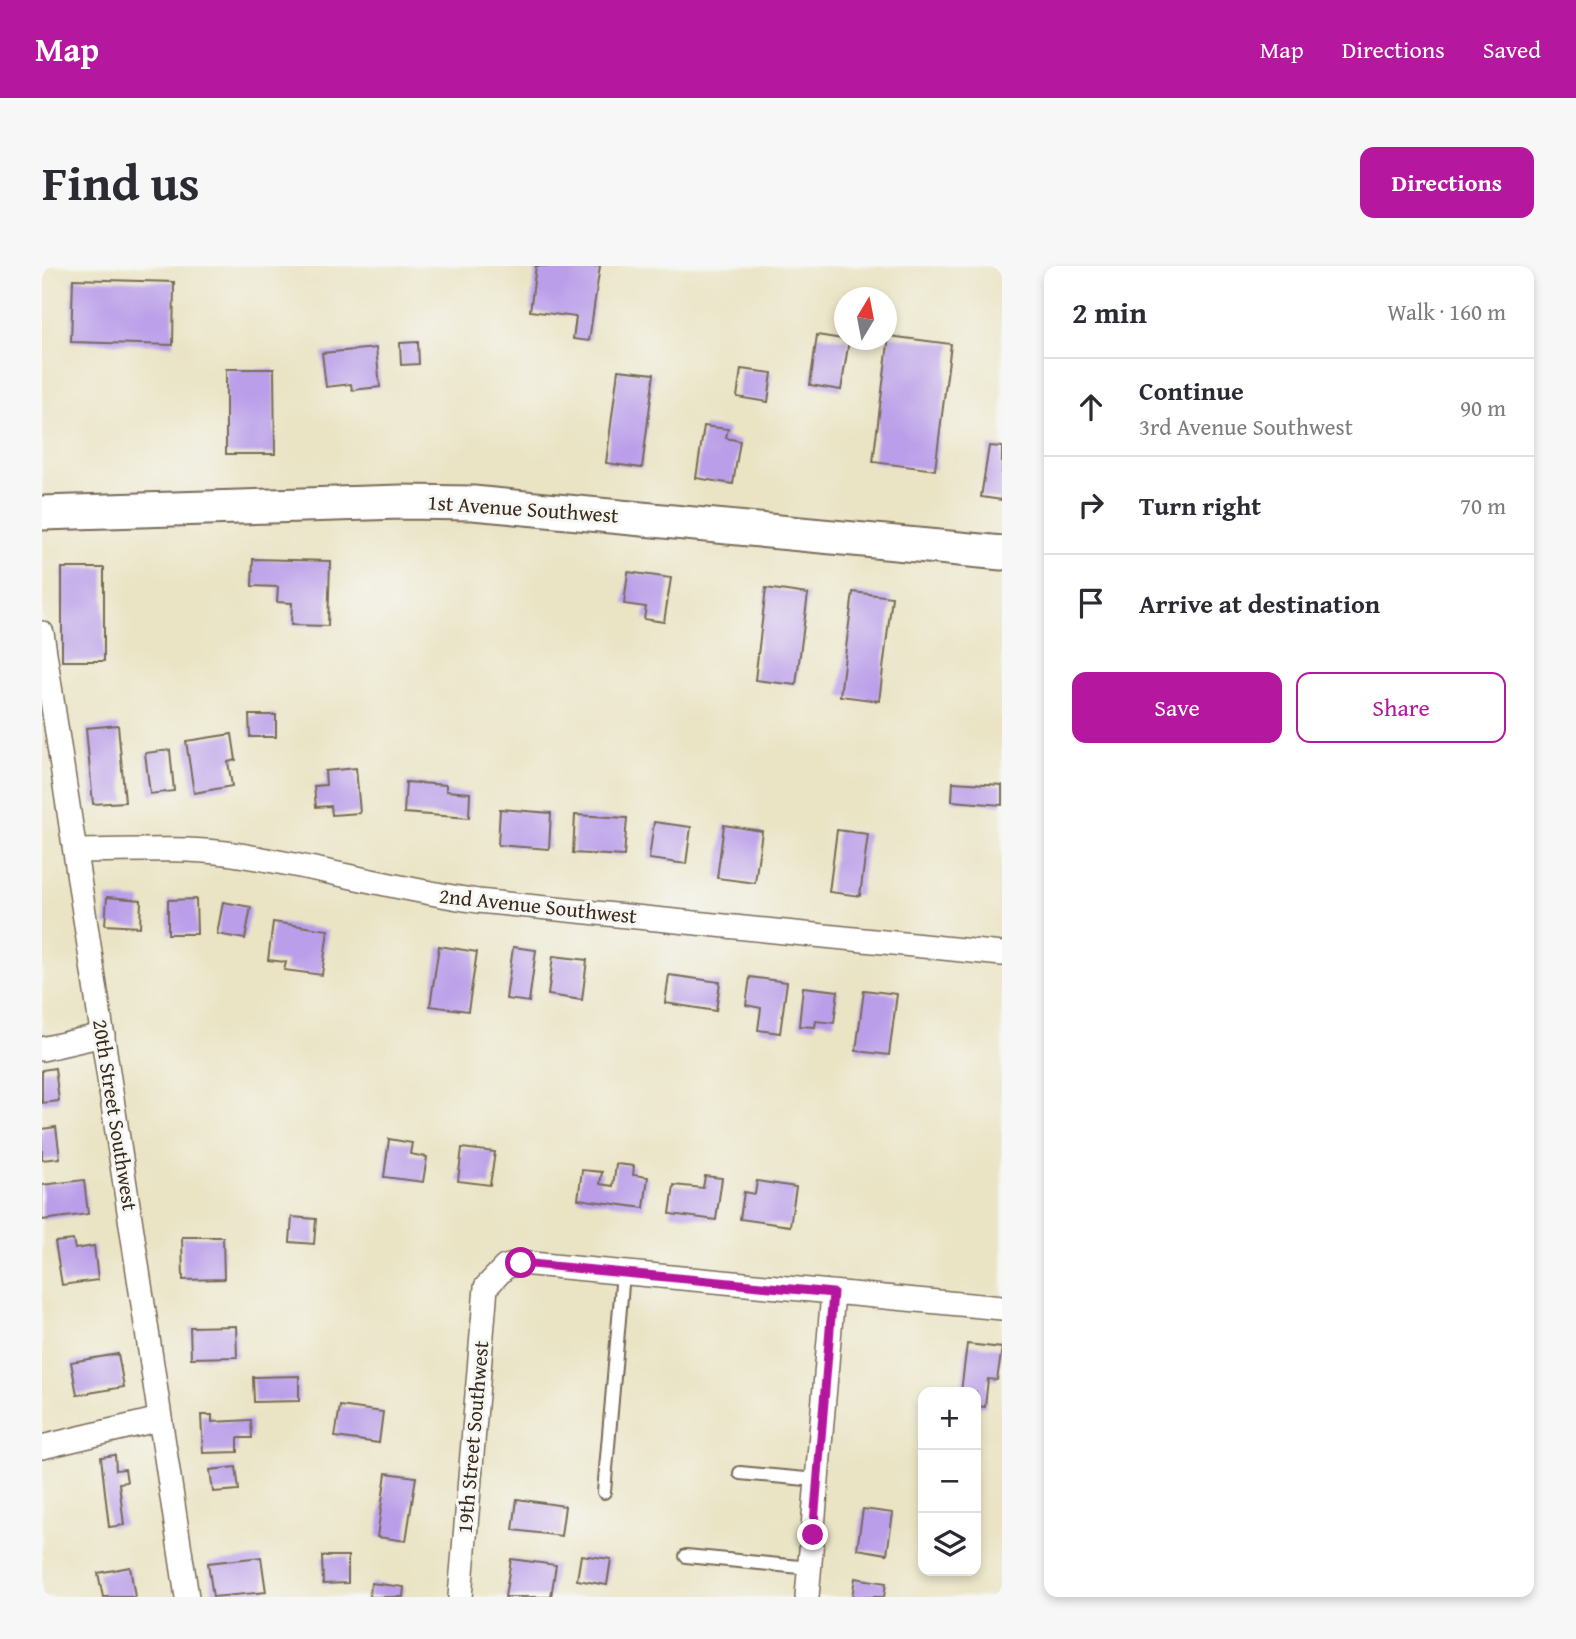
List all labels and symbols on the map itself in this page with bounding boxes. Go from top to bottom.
north arrow [834,287,897,350]
street label: 1st Avenue Southwest [427,486,620,531]
street label: 2nd Avenue Southwest [438,880,639,931]
street label: 20th Street Southwest [85,1017,146,1213]
route start [505,1247,536,1278]
street label: 19th Street Southwest [449,1339,496,1535]
route end [797,1519,828,1550]

